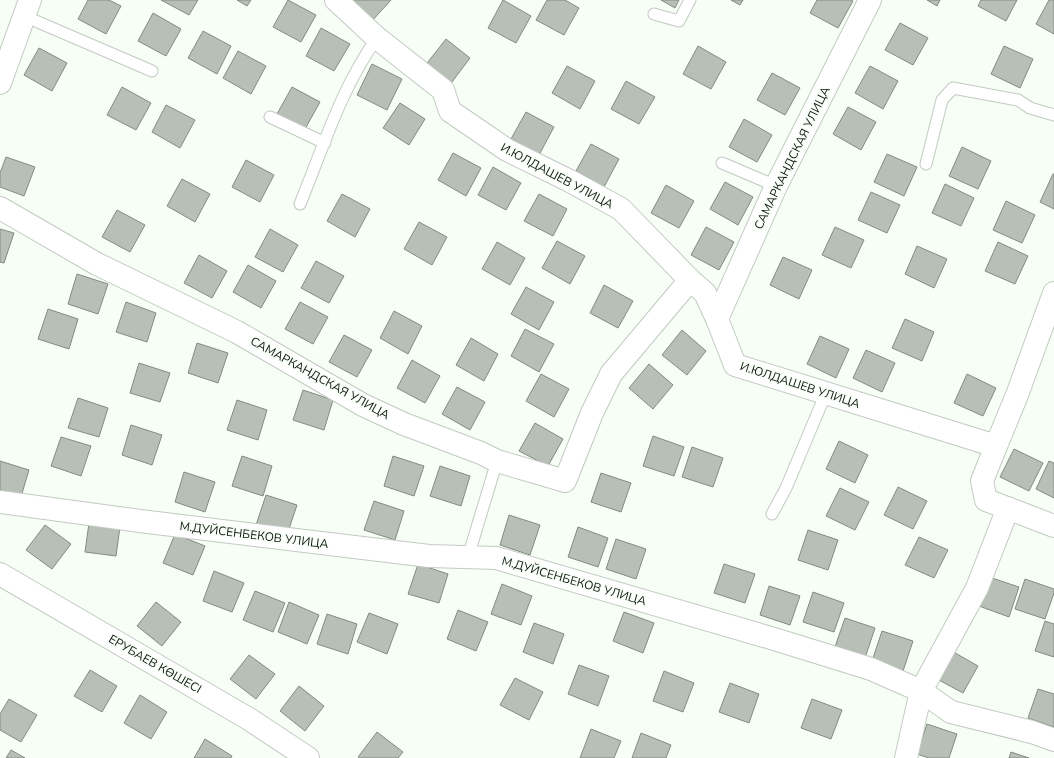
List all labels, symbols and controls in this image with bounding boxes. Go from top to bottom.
street label: САМАРКАНДСКАЯ УЛИЦА [750,84,834,232]
street label: И.ЮЛДАШЕВ УЛИЦА [498,140,616,213]
street label: САМАРКАНДСКАЯ УЛИЦА [247,333,393,423]
street label: И.ЮЛДАШЕВ УЛИЦА [738,358,862,412]
street label: М.ДУЙСЕНБЕКОВ УЛИЦА [179,518,330,552]
street label: М.ДУЙСЕНБЕКОВ УЛИЦА [500,553,648,609]
street label: ЕРУБАЕВ КӨШЕСІ [106,631,204,697]

